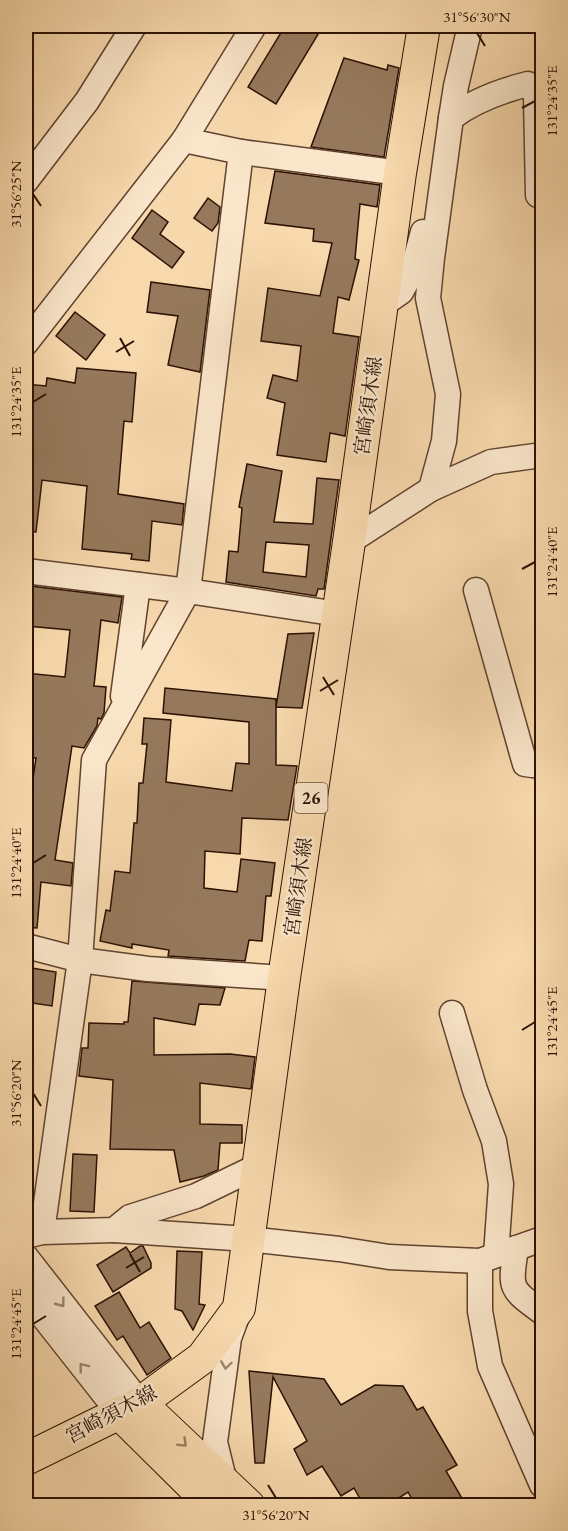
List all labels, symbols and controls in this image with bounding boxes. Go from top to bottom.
text: 31°56'30"N [443,7,511,26]
text: 131°24'35"E [542,65,561,137]
text: 31°56'25"N [6,160,25,228]
street label: 宮崎須木線 [348,355,388,457]
text: 131°24'35"E [6,366,25,438]
text: 131°24'40"E [542,526,561,598]
road number: 26 [294,783,328,813]
text: 131°24'40"E [6,827,25,899]
street label: 宮崎須木線 [278,836,318,938]
text: 131°24'45"E [542,986,561,1058]
text: 31°56'20"N [6,1059,25,1127]
text: 131°24'45"E [6,1288,25,1360]
one-way arrow [54,1297,65,1308]
one-way arrow [220,1360,232,1369]
one-way arrow [79,1363,90,1374]
street label: 宮崎須木線 [61,1379,161,1449]
one-way arrow [176,1436,187,1447]
text: 31°56'20"N [242,1505,310,1524]

